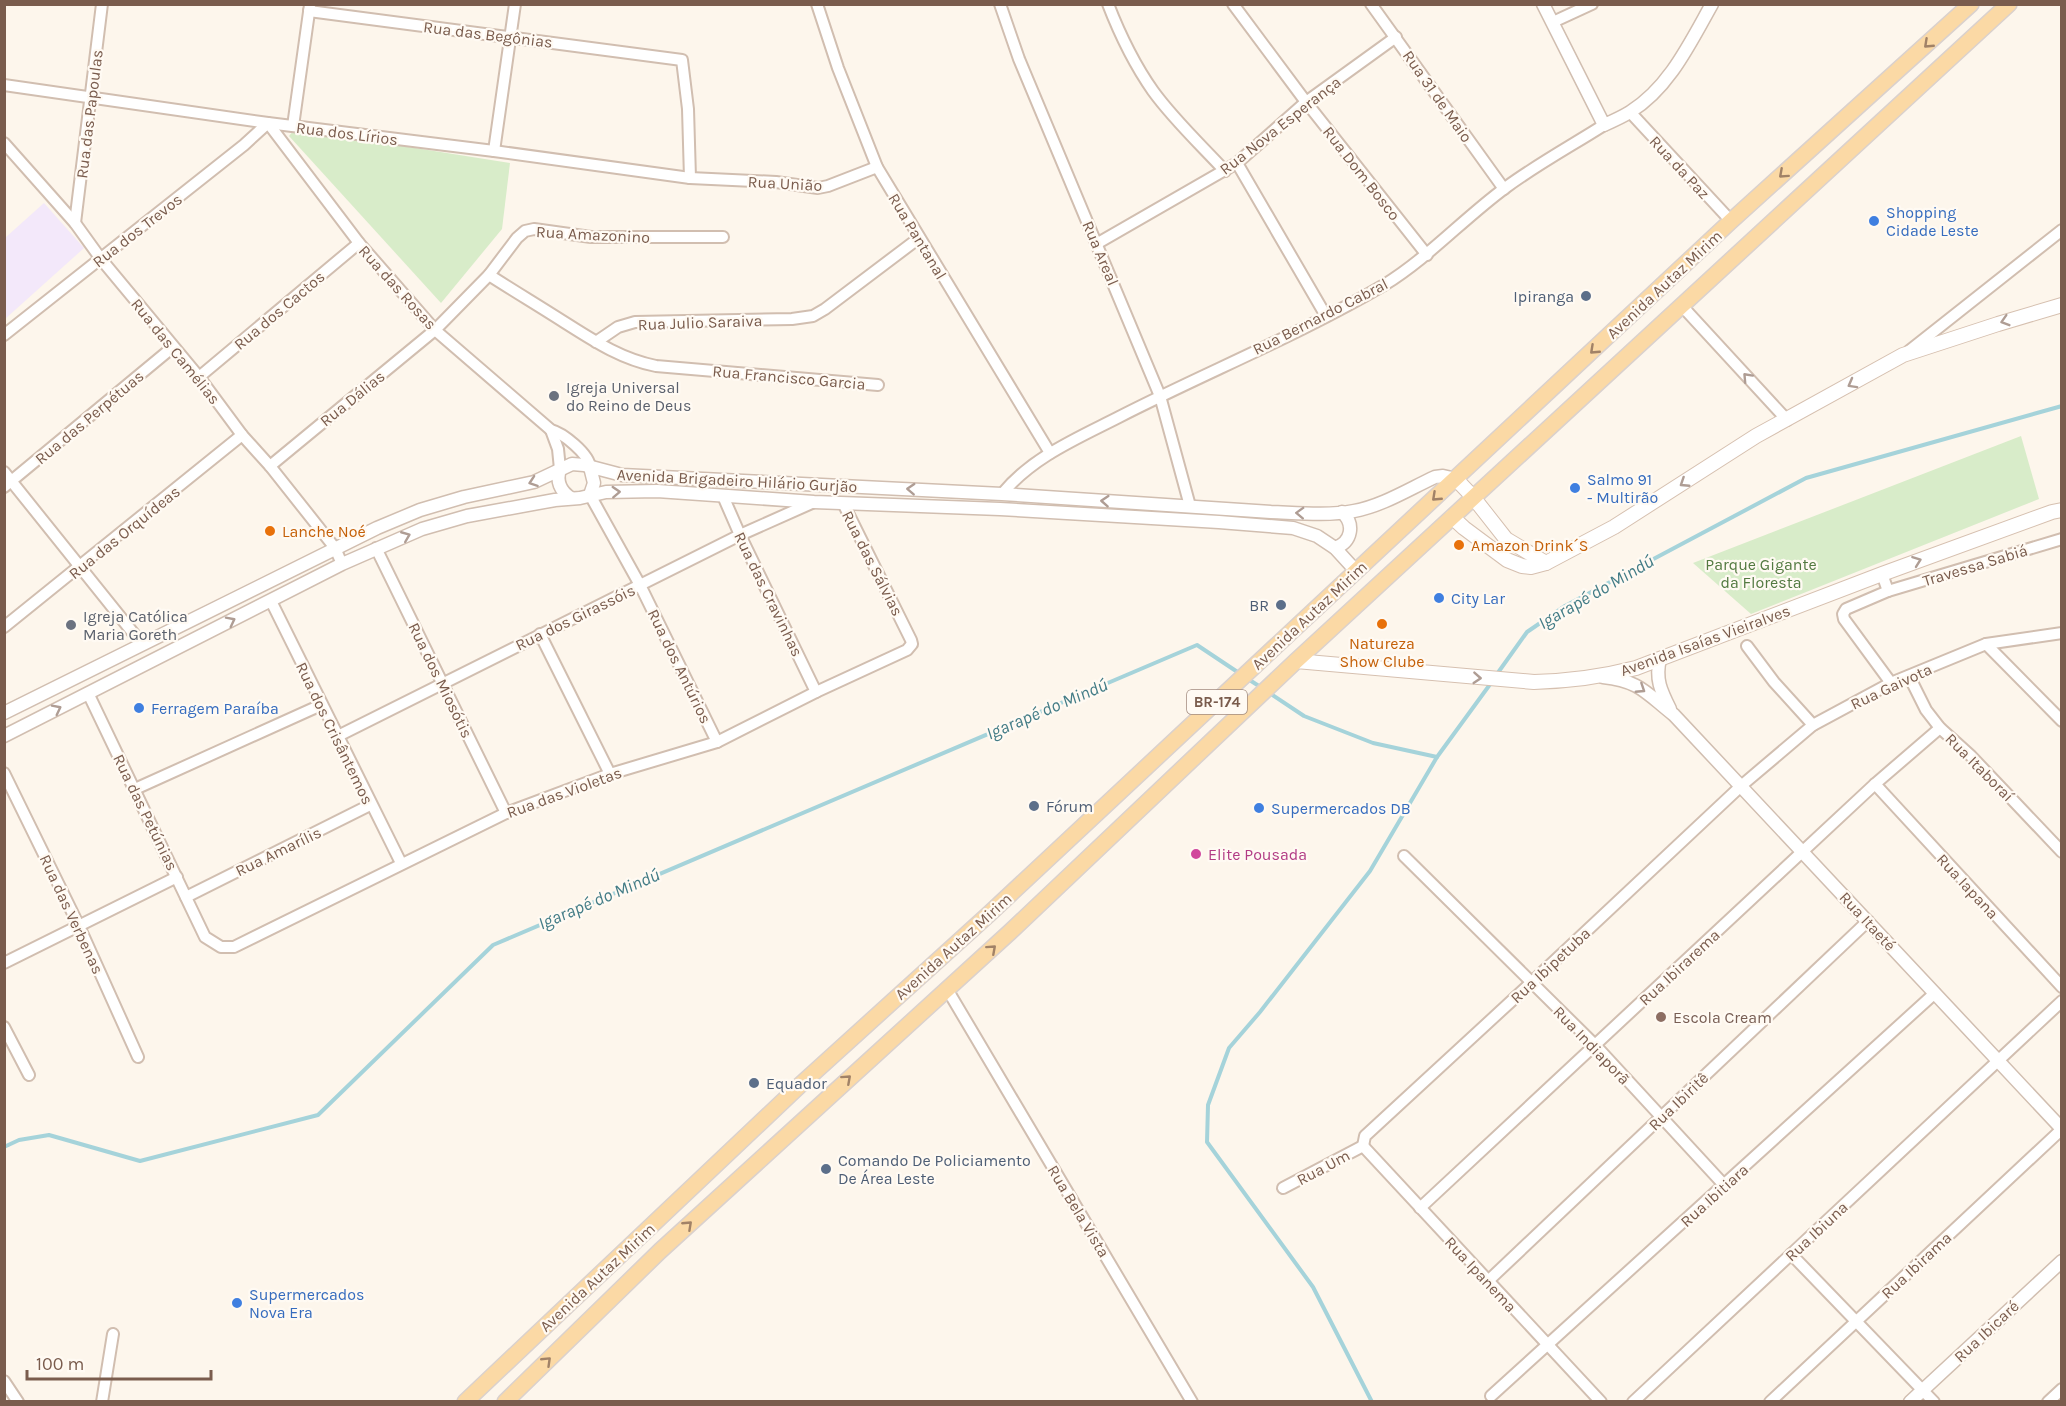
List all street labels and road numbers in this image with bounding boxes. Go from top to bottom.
street label: Rua das Begônias [422,17,554,52]
street label: Rua 31 de Maio [1399,47,1476,146]
street label: Rua das Papoulas [72,49,107,180]
street label: Rua Nova Esperança [1216,72,1345,179]
street label: Rua dos Lírios [295,118,399,149]
street label: Rua Dom Bosco [1319,122,1404,224]
street label: Rua da Paz [1646,132,1714,203]
street label: Rua União [747,172,823,195]
street label: Rua dos Trevos [89,189,186,271]
street label: Rua Pantanal [884,190,951,283]
street label: Rua Areal [1078,218,1123,288]
street label: Rua Amazonino [535,222,651,247]
street label: Avenida Autaz Mirim [1603,226,1726,343]
street label: Rua das Rosas [355,241,440,333]
street label: Rua dos Cactos [230,267,329,354]
street label: Rua Bernardo Cabral [1249,274,1391,359]
street label: Rua das Camélias [127,294,224,408]
street label: Rua Julio Saraiva [637,311,763,334]
street label: Rua Francisco Garcia [712,361,866,394]
street label: Rua das Perpétuas [31,366,147,468]
street label: Rua Dálias [316,366,389,430]
street label: Avenida Brigadeiro Hilário Gurjão [616,465,858,496]
street label: Rua das Orquídeas [65,482,184,583]
street label: Rua das Sálvias [838,507,907,619]
street label: Rua das Cravinhas [730,529,807,660]
street label: Travessa Sabiá [1920,541,2030,590]
street label: Avenida Autaz Mirim [1248,557,1371,674]
street label: Rua dos Girassóis [512,580,638,655]
street label: Avenida Isaías Vieiralves [1618,601,1793,680]
street label: Rua dos Antúrios [644,606,715,726]
street label: Rua dos Miosótis [404,619,477,741]
street label: Rua dos Crisântemos [292,659,377,808]
street label: Rua Gaivota [1848,659,1935,714]
road number: BR-174 [1187,690,1247,714]
street label: Rua Itaboraí [1941,729,2018,806]
street label: Rua das Petúnias [109,751,182,873]
street label: Rua das Violetas [504,763,624,822]
street label: Rua Amarílis [232,822,324,880]
street label: Rua Iapana [1933,850,2003,923]
street label: Rua das Verbenas [36,851,108,977]
street label: Rua Itaeté [1836,888,1900,955]
street label: Avenida Autaz Mirim [891,889,1016,1004]
street label: Rua Ibipetuba [1506,924,1594,1007]
street label: Rua Ibirarema [1635,925,1724,1010]
street label: Rua Indiaporã [1549,1002,1634,1089]
street label: Rua Ibiritê [1645,1068,1712,1134]
street label: Rua Um [1293,1146,1353,1189]
street label: Rua Ibitiara [1676,1160,1752,1231]
street label: Rua Bela Vista [1044,1162,1114,1261]
street label: Rua Ibiuna [1781,1197,1852,1265]
street label: Avenida Autaz Mirim [536,1219,659,1336]
street label: Rua Ibirama [1877,1228,1955,1303]
street label: Rua Ipanema [1441,1233,1520,1316]
street label: Rua Ibicaré [1950,1296,2023,1366]

